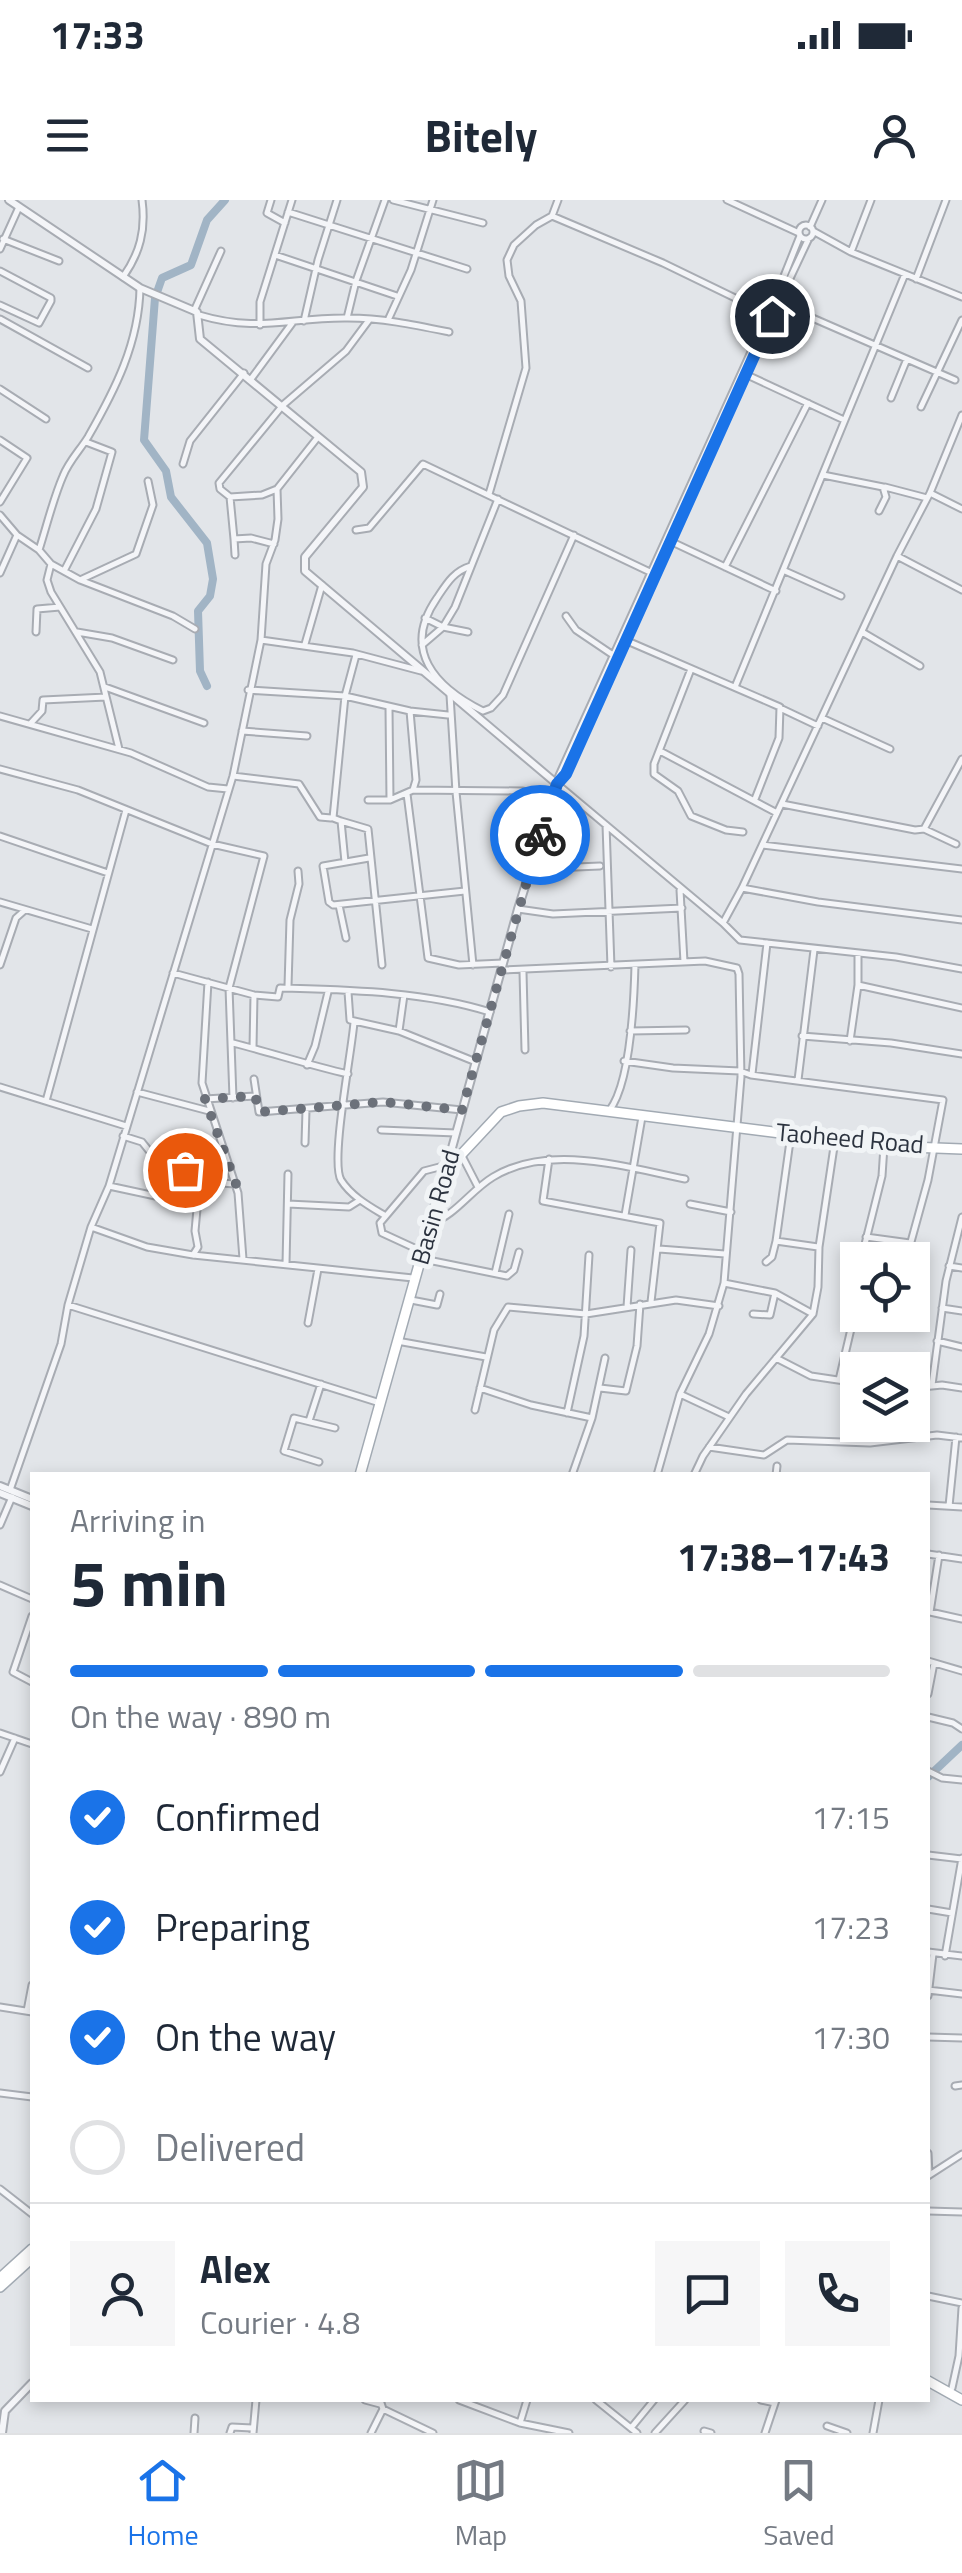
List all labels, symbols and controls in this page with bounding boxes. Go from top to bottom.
text: 17:33 [50,6,145,64]
text: Bitely [425,101,538,169]
icon: menu [40,108,95,163]
icon: person [867,108,922,163]
pin [730,274,815,359]
icon: home [745,289,800,344]
courier [490,785,590,885]
icon: bike [513,808,568,863]
street label: Taoheed Road [775,1113,925,1163]
pin [143,1128,228,1213]
icon: bag [158,1143,213,1198]
street label: Basin Road [400,1145,470,1269]
map controls [840,1242,930,1442]
button: locate [840,1242,930,1332]
button: layers [840,1352,930,1442]
text: Arriving in [70,1496,206,1544]
text: 17:38–17:43 [677,1528,890,1586]
text: 5 min [70,1532,228,1631]
text: On the way · 890 m [70,1692,331,1740]
text: Confirmed [155,1788,321,1846]
icon: check [70,1790,125,1845]
text: 17:15 [811,1793,890,1841]
text: Preparing [155,1898,310,1956]
icon: check [70,1900,125,1955]
text: 17:23 [811,1903,890,1951]
text: On the way [155,2008,336,2066]
icon: check [70,2010,125,2065]
text: 17:30 [811,2013,890,2061]
text: Delivered [155,2118,305,2176]
text: Alex [200,2240,271,2298]
button: person [70,2241,175,2346]
button: chat [655,2241,760,2346]
button: phone [785,2241,890,2346]
text: Courier · 4.8 [200,2298,360,2346]
tab: Home [127,2453,199,2556]
tab: Map [453,2453,508,2556]
tab: Saved [763,2453,835,2556]

